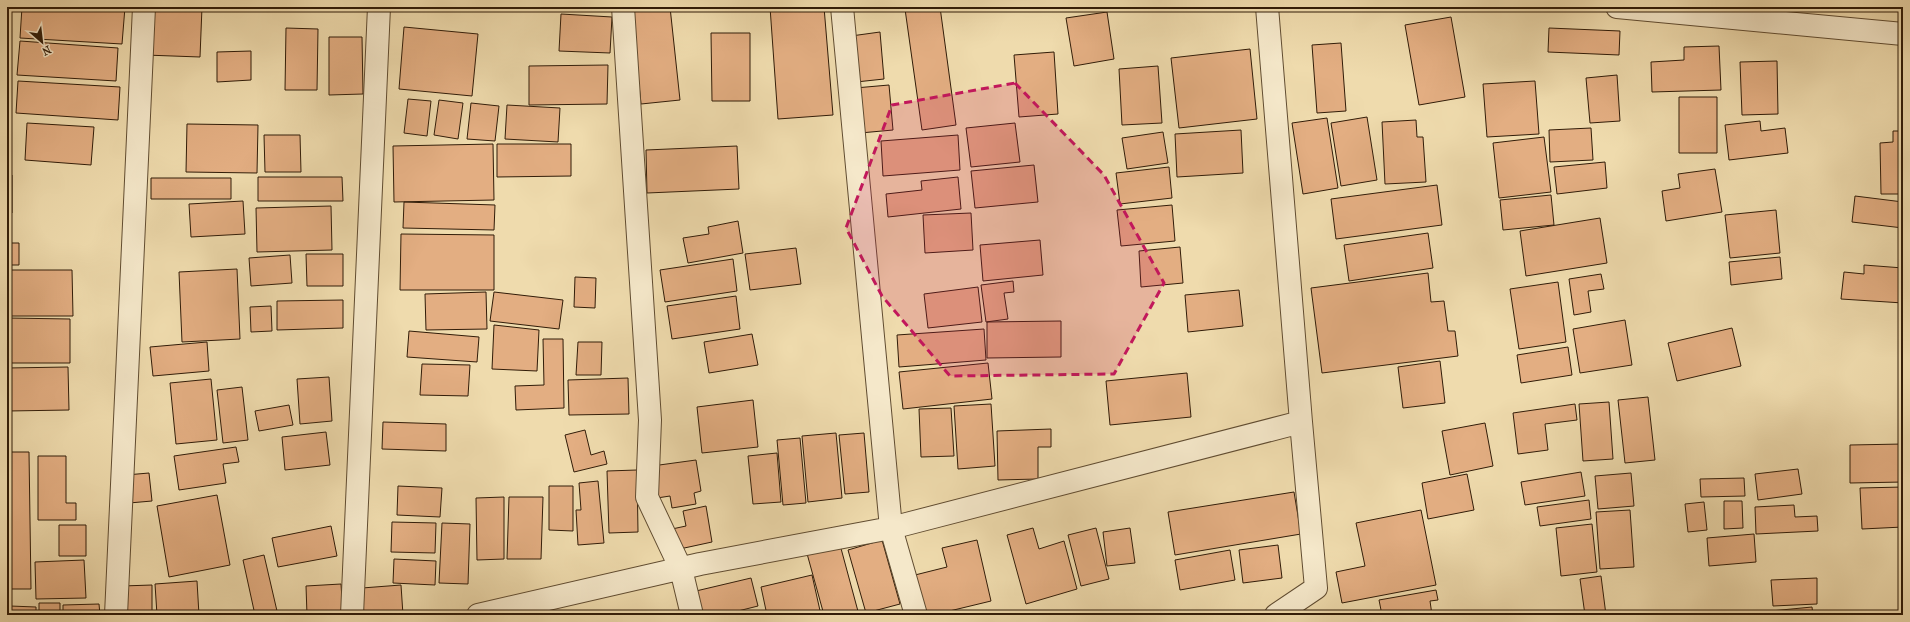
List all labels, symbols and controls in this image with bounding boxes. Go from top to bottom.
north arrow [22,22,62,62]
text: N [39,43,53,58]

